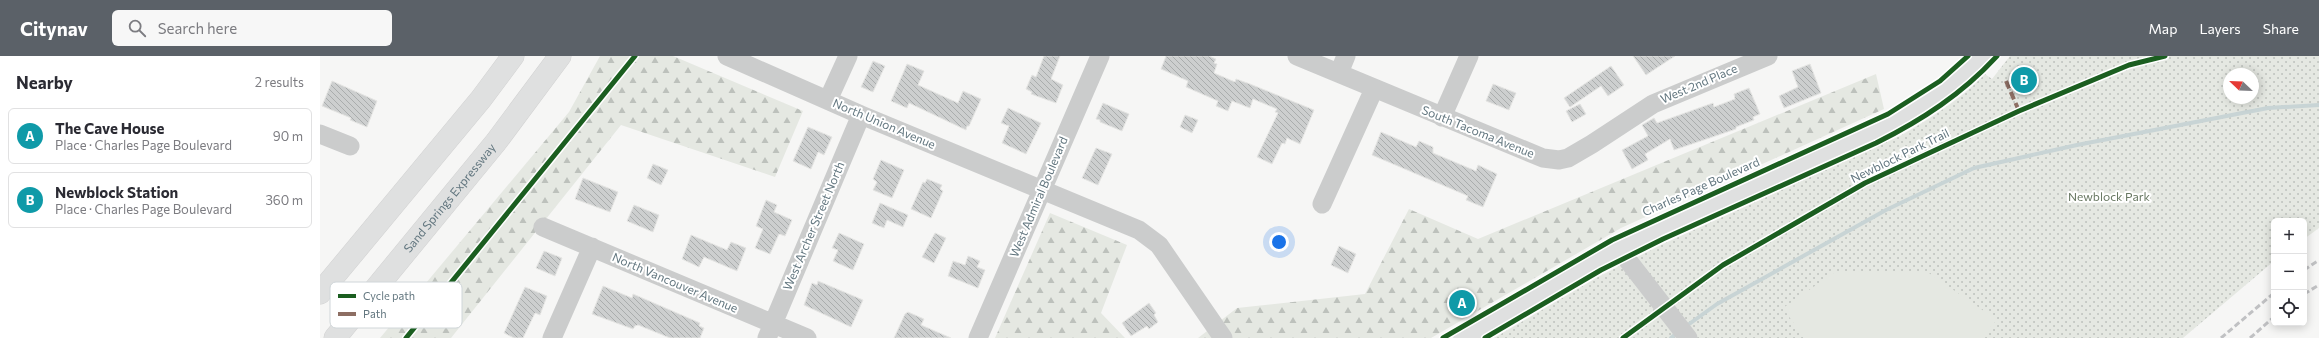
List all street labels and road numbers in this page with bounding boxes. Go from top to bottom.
street label: West 2nd Place [1658,61,1739,106]
street label: North Union Avenue [831,95,938,151]
street label: South Tacoma Avenue [1420,102,1537,160]
street label: Newblock Park Trail [1848,125,1951,185]
street label: West Admiral Boulevard [1006,134,1070,259]
street label: Sand Springs Expressway [400,140,498,255]
street label: Charles Page Boulevard [1640,154,1761,218]
street label: West Archer Street North [780,159,847,292]
street label: North Vancouver Avenue [610,249,740,315]

